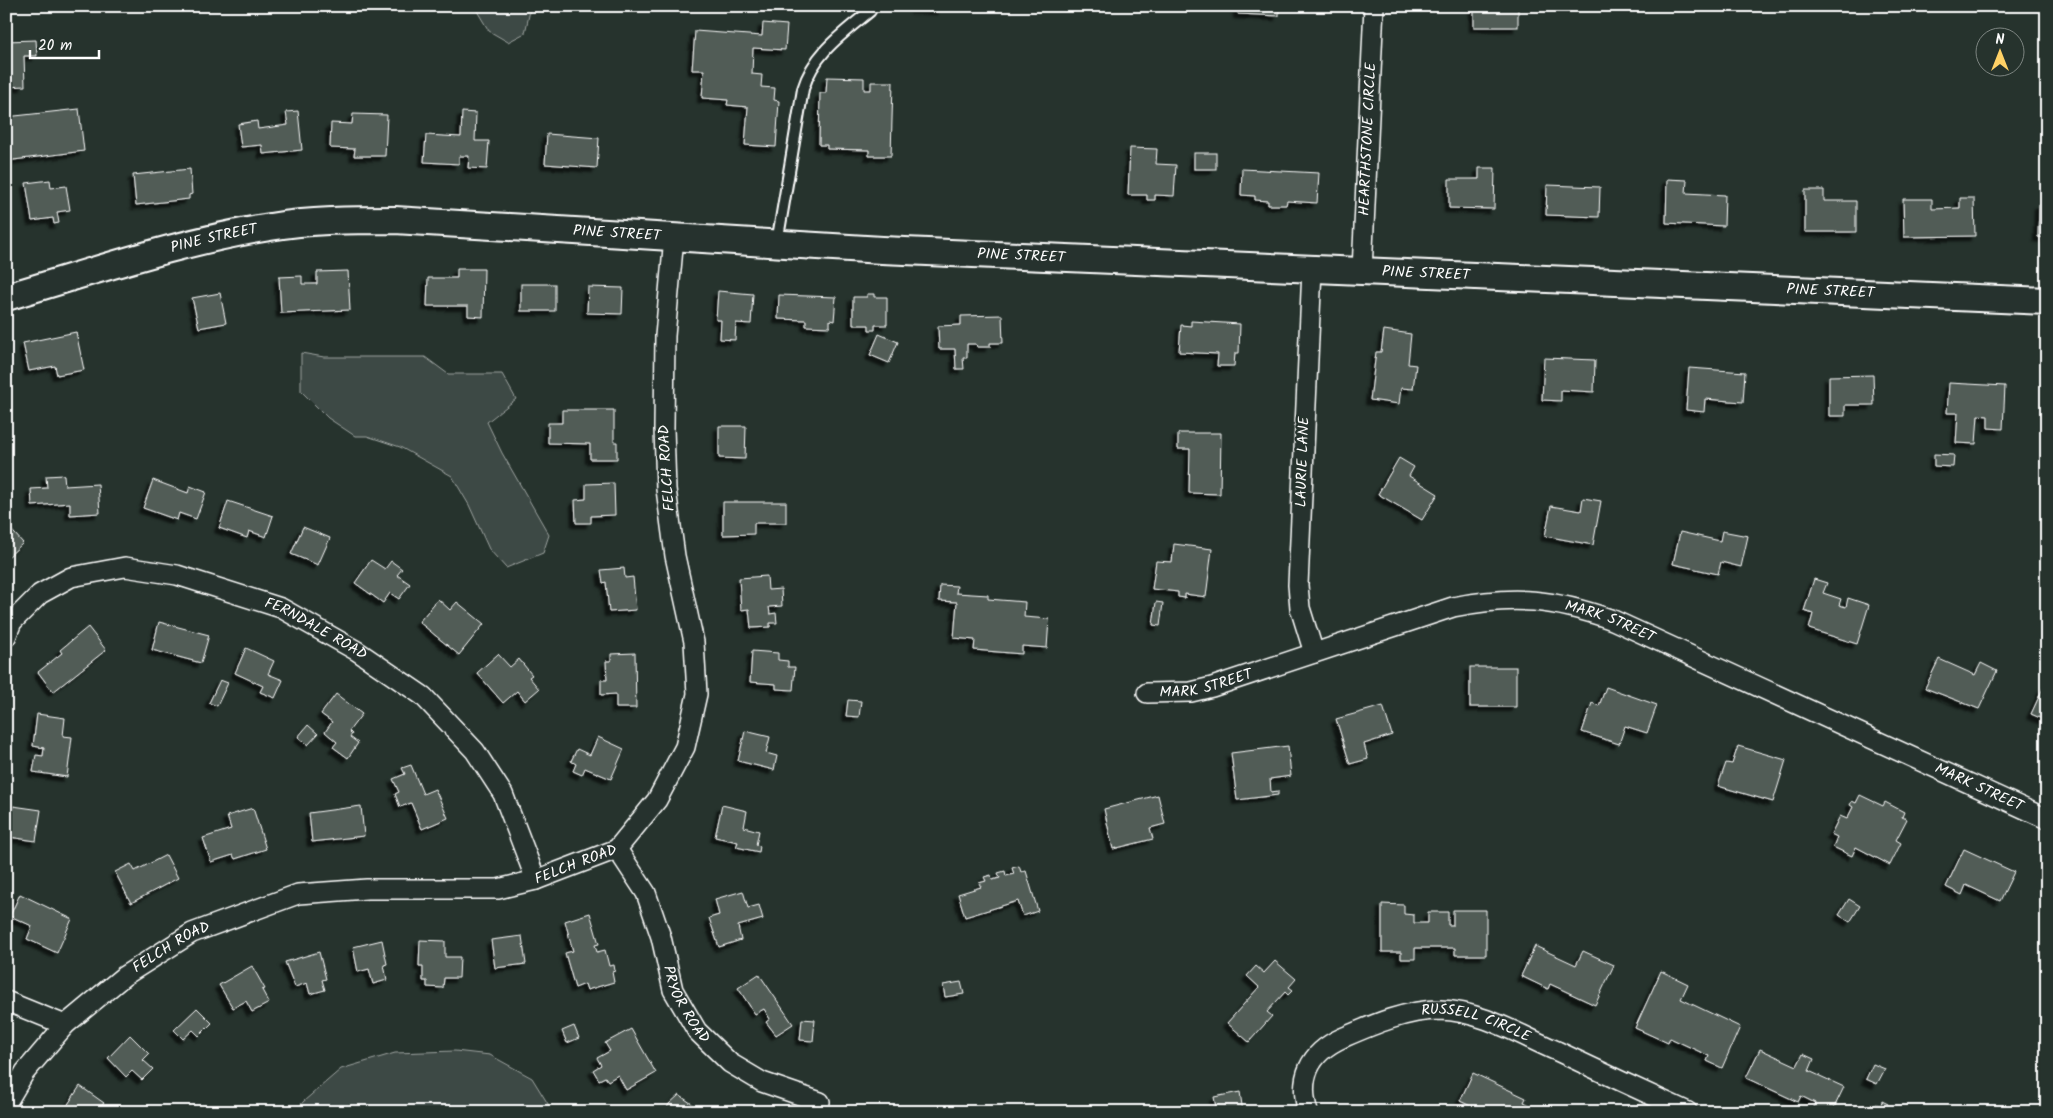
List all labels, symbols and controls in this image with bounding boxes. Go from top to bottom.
scale bar [30,28,99,60]
north arrow [1976,28,2026,78]
text: N [1996,29,2005,51]
text: 20 m [38,34,72,58]
street label: HEARTHSTONE CIRCLE [1353,61,1383,216]
street label: PINE STREET [168,217,261,260]
street label: PINE STREET [572,219,664,248]
street label: PINE STREET [977,242,1068,270]
street label: PINE STREET [1381,260,1472,288]
street label: PINE STREET [1786,278,1877,306]
street label: LAURIE LANE [1289,415,1317,508]
street label: FELCH ROAD [652,424,682,512]
street label: FERNDALE ROAD [261,591,372,667]
street label: MARK STREET [1562,594,1661,651]
street label: MARK STREET [1159,662,1257,705]
street label: MARK STREET [1931,757,2029,819]
street label: FELCH ROAD [531,838,621,891]
street label: FELCH ROAD [128,915,214,980]
street label: PRYOR ROAD [656,963,716,1050]
street label: RUSSELL CIRCLE [1420,998,1536,1050]

